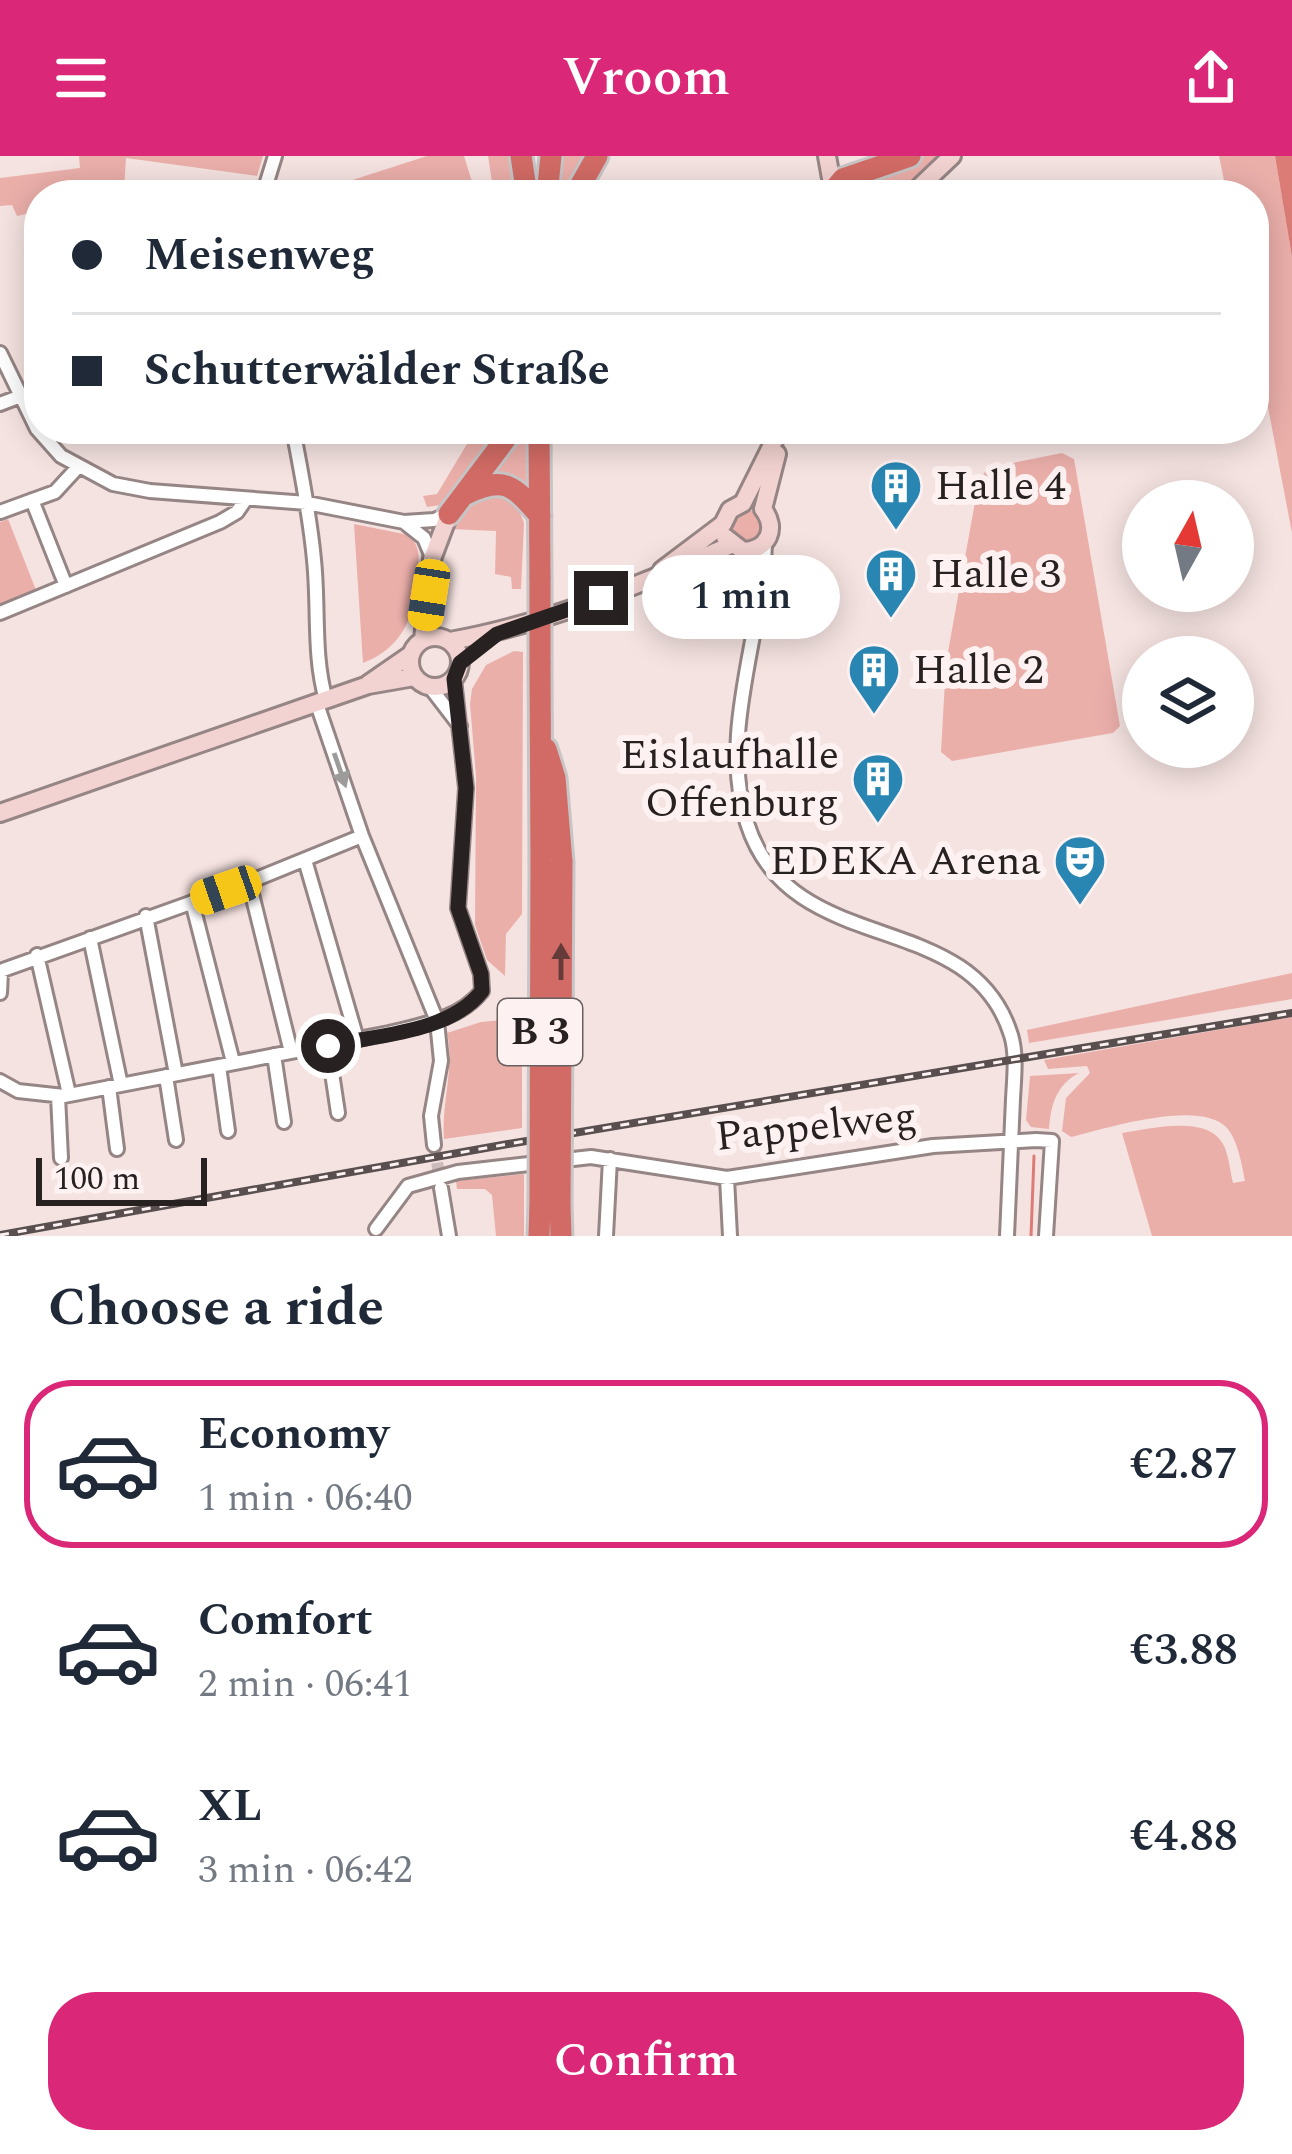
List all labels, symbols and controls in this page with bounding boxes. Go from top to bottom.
text: Vroom [562,37,730,119]
icon: menu [48,45,114,111]
icon: share [1178,45,1244,111]
text: Meisenweg [144,221,375,290]
text: Schutterwälder Straße [144,336,610,405]
place label: Halle 4 [935,455,1066,518]
building icon: Halle 4 [868,458,924,532]
north arrow [1122,480,1254,612]
map controls [1122,480,1254,768]
place label: Halle 3 [930,543,1061,606]
building icon: Halle 3 [863,546,919,620]
callout: 1 min [643,556,841,640]
car [406,557,452,633]
text: 1 min [690,567,792,626]
route end [574,571,628,625]
button: layers [1122,636,1254,768]
place label: Halle 2 [913,639,1044,702]
building icon: Halle 2 [846,642,902,716]
place label: Eislaufhalle Offenburg [620,724,839,835]
building icon: Eislaufhalle Offenburg [850,751,906,825]
one-way arrow [332,752,350,788]
place label: EDEKA Arena [769,830,1041,893]
theatre icon: EDEKA Arena [1052,833,1108,907]
car [186,861,266,919]
one-way arrow [551,942,571,980]
road number: B 3 [498,999,582,1065]
route start [301,1019,355,1073]
street label: Pappelweg [712,1085,920,1169]
scale bar [36,1152,207,1205]
text: 100 m [54,1154,140,1204]
text: Choose a ride [48,1267,384,1349]
text: Economy [198,1400,389,1469]
icon: car [54,1410,162,1518]
text: €2.87 [1130,1430,1238,1499]
text: 1 min · 06:40 [198,1469,413,1528]
text: Comfort [198,1586,373,1655]
icon: car [54,1596,162,1704]
text: €3.88 [1130,1616,1238,1685]
text: 2 min · 06:41 [198,1655,413,1714]
text: XL [198,1772,262,1841]
icon: car [54,1782,162,1890]
text: €4.88 [1130,1802,1238,1871]
text: 3 min · 06:42 [198,1841,413,1900]
button: Confirm [48,1992,1244,2130]

